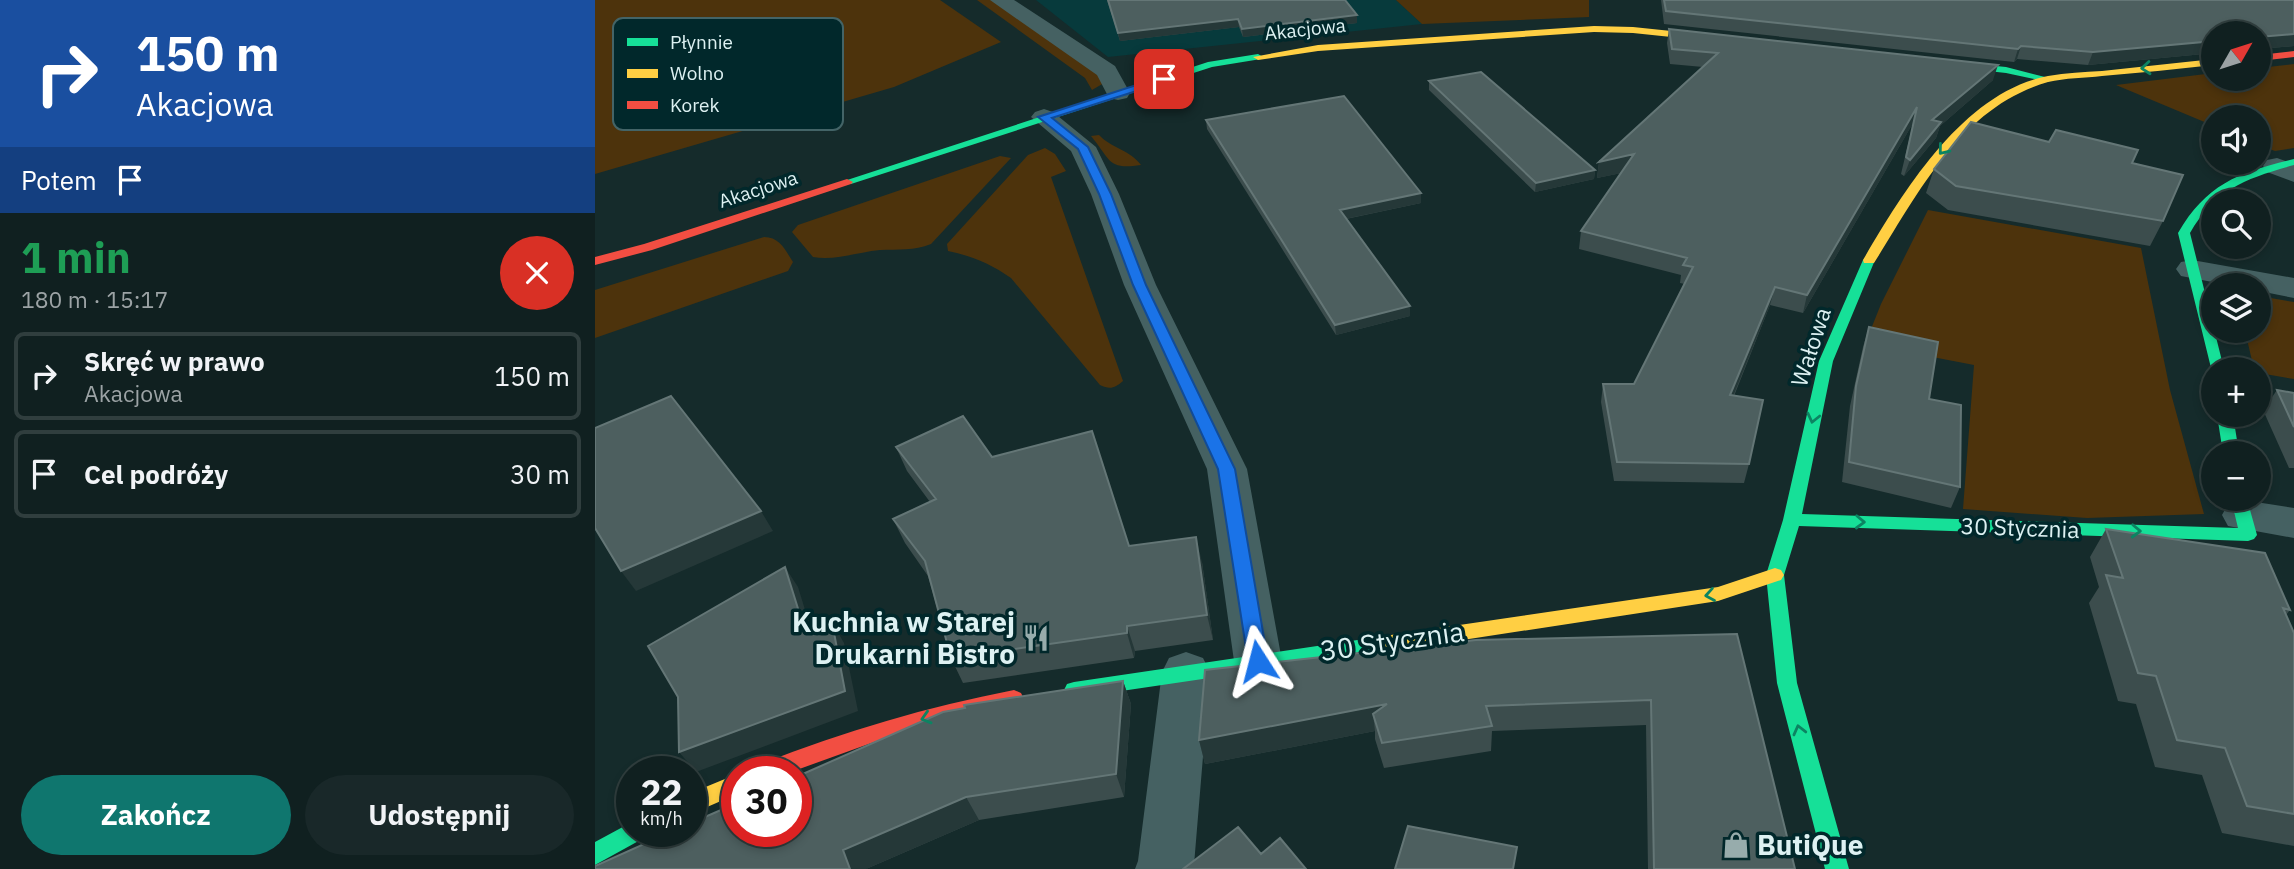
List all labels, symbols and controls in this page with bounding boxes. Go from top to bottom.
street label: Akacjowa [1263,13,1347,45]
legend [613,18,843,130]
text: 150 m [136,21,280,84]
north arrow [2201,21,2271,91]
map controls [2201,21,2271,511]
icon: right [21,28,112,119]
text: Płynnie [670,30,733,54]
pin [1134,49,1194,109]
icon: arrive [1145,60,1183,98]
one-way arrow [2140,60,2152,75]
text: Wolno [670,61,724,85]
text: Akacjowa [136,83,274,125]
text: Korek [670,93,720,117]
button: sound [2201,105,2271,175]
one-way arrow [1939,143,1952,155]
icon: arrive [111,161,149,199]
text: Potem [21,163,97,197]
street label: Akacjowa [715,165,801,213]
button: search [2201,189,2271,259]
text: 1 min [21,230,131,285]
button: close [500,236,574,310]
button: layers [2201,273,2271,343]
text: 180 m · 15:17 [21,284,168,314]
street label: Wałowa [1783,303,1837,390]
text: Skręć w prawo [84,344,265,378]
icon: right [25,357,63,395]
button: + [2201,357,2271,427]
text: 150 m [494,359,570,393]
text: Akacjowa [84,378,183,408]
one-way arrow [1807,412,1821,424]
button: − [2201,441,2271,511]
icon: arrive [25,455,63,493]
text: Cel podróży [84,457,228,491]
text: 30 m [510,457,570,491]
street label: 30 Stycznia [1960,510,2080,544]
one-way arrow [1855,515,1866,530]
one-way arrow [2131,524,2142,539]
one-way arrow [1704,587,1716,602]
place label: Kuchnia w Starej Drukarni Bistro [792,603,1015,672]
street label: 30 Stycznia [1318,612,1466,669]
restaurant icon: Kuchnia w Starej Drukarni Bistro [1021,623,1051,653]
position arrow [1221,624,1295,698]
one-way arrow [920,710,932,724]
one-way arrow [1793,724,1807,736]
speed limit sign: 30 [721,756,812,847]
text: 22 [640,769,683,815]
button: Zakończ [21,775,291,855]
button: Udostępnij [305,775,574,855]
text: km/h [640,807,683,830]
place label: ButiQue [1757,826,1864,863]
shop icon: ButiQue [1721,830,1751,860]

